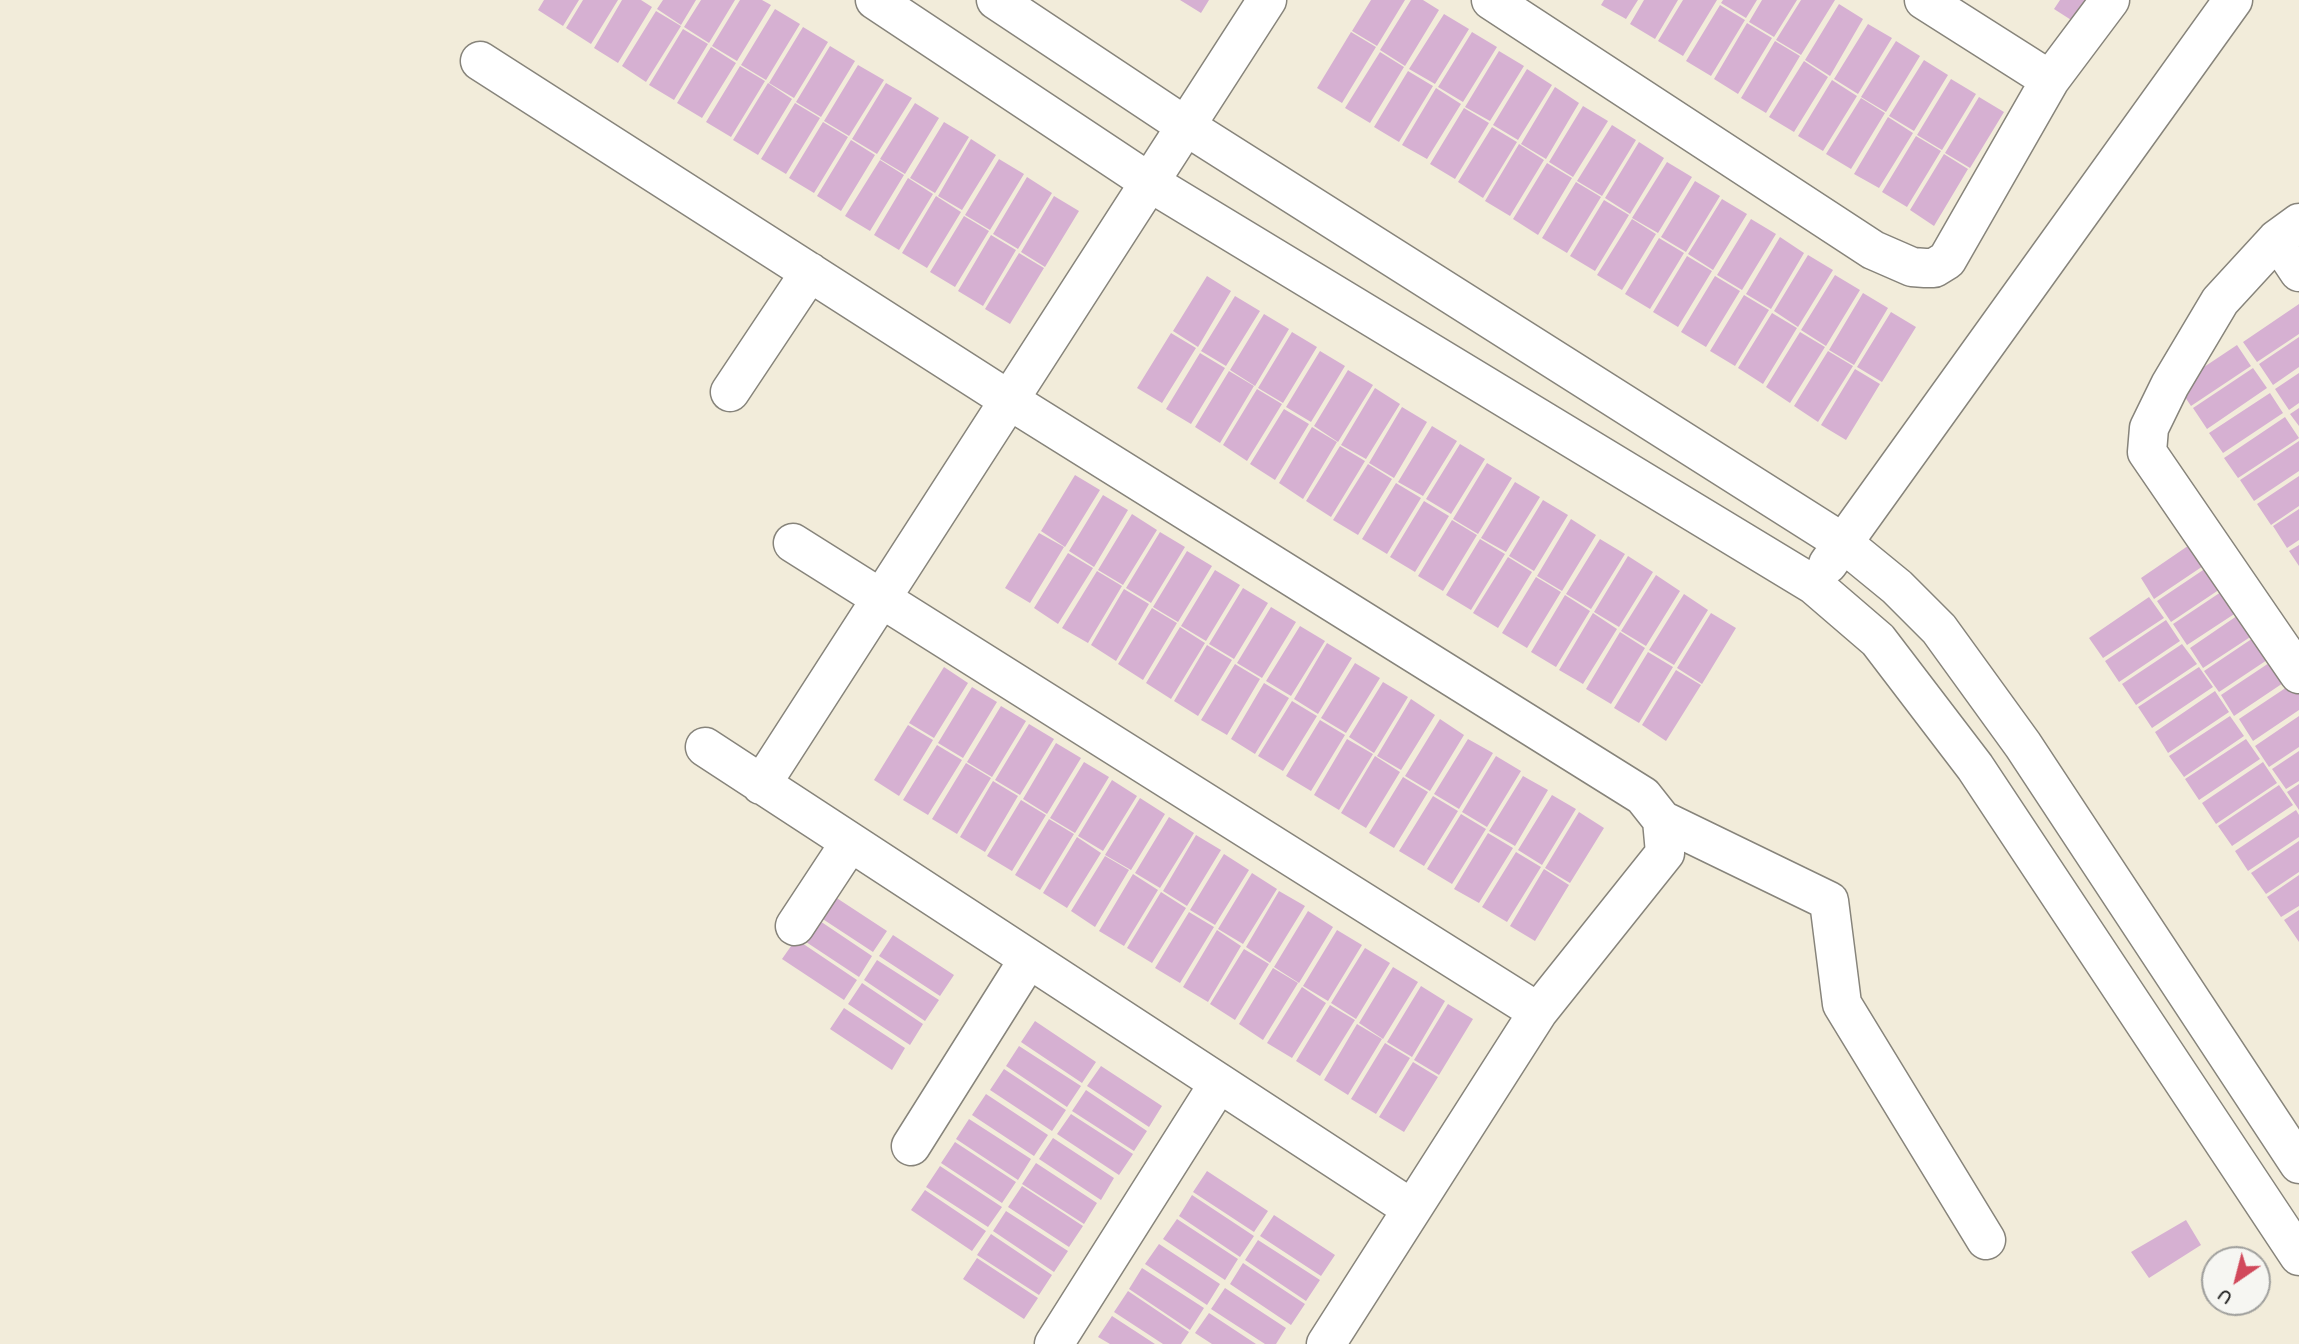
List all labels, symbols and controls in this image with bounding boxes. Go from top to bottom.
north arrow [2201,1246,2271,1316]
text: U [2214,1284,2237,1309]

